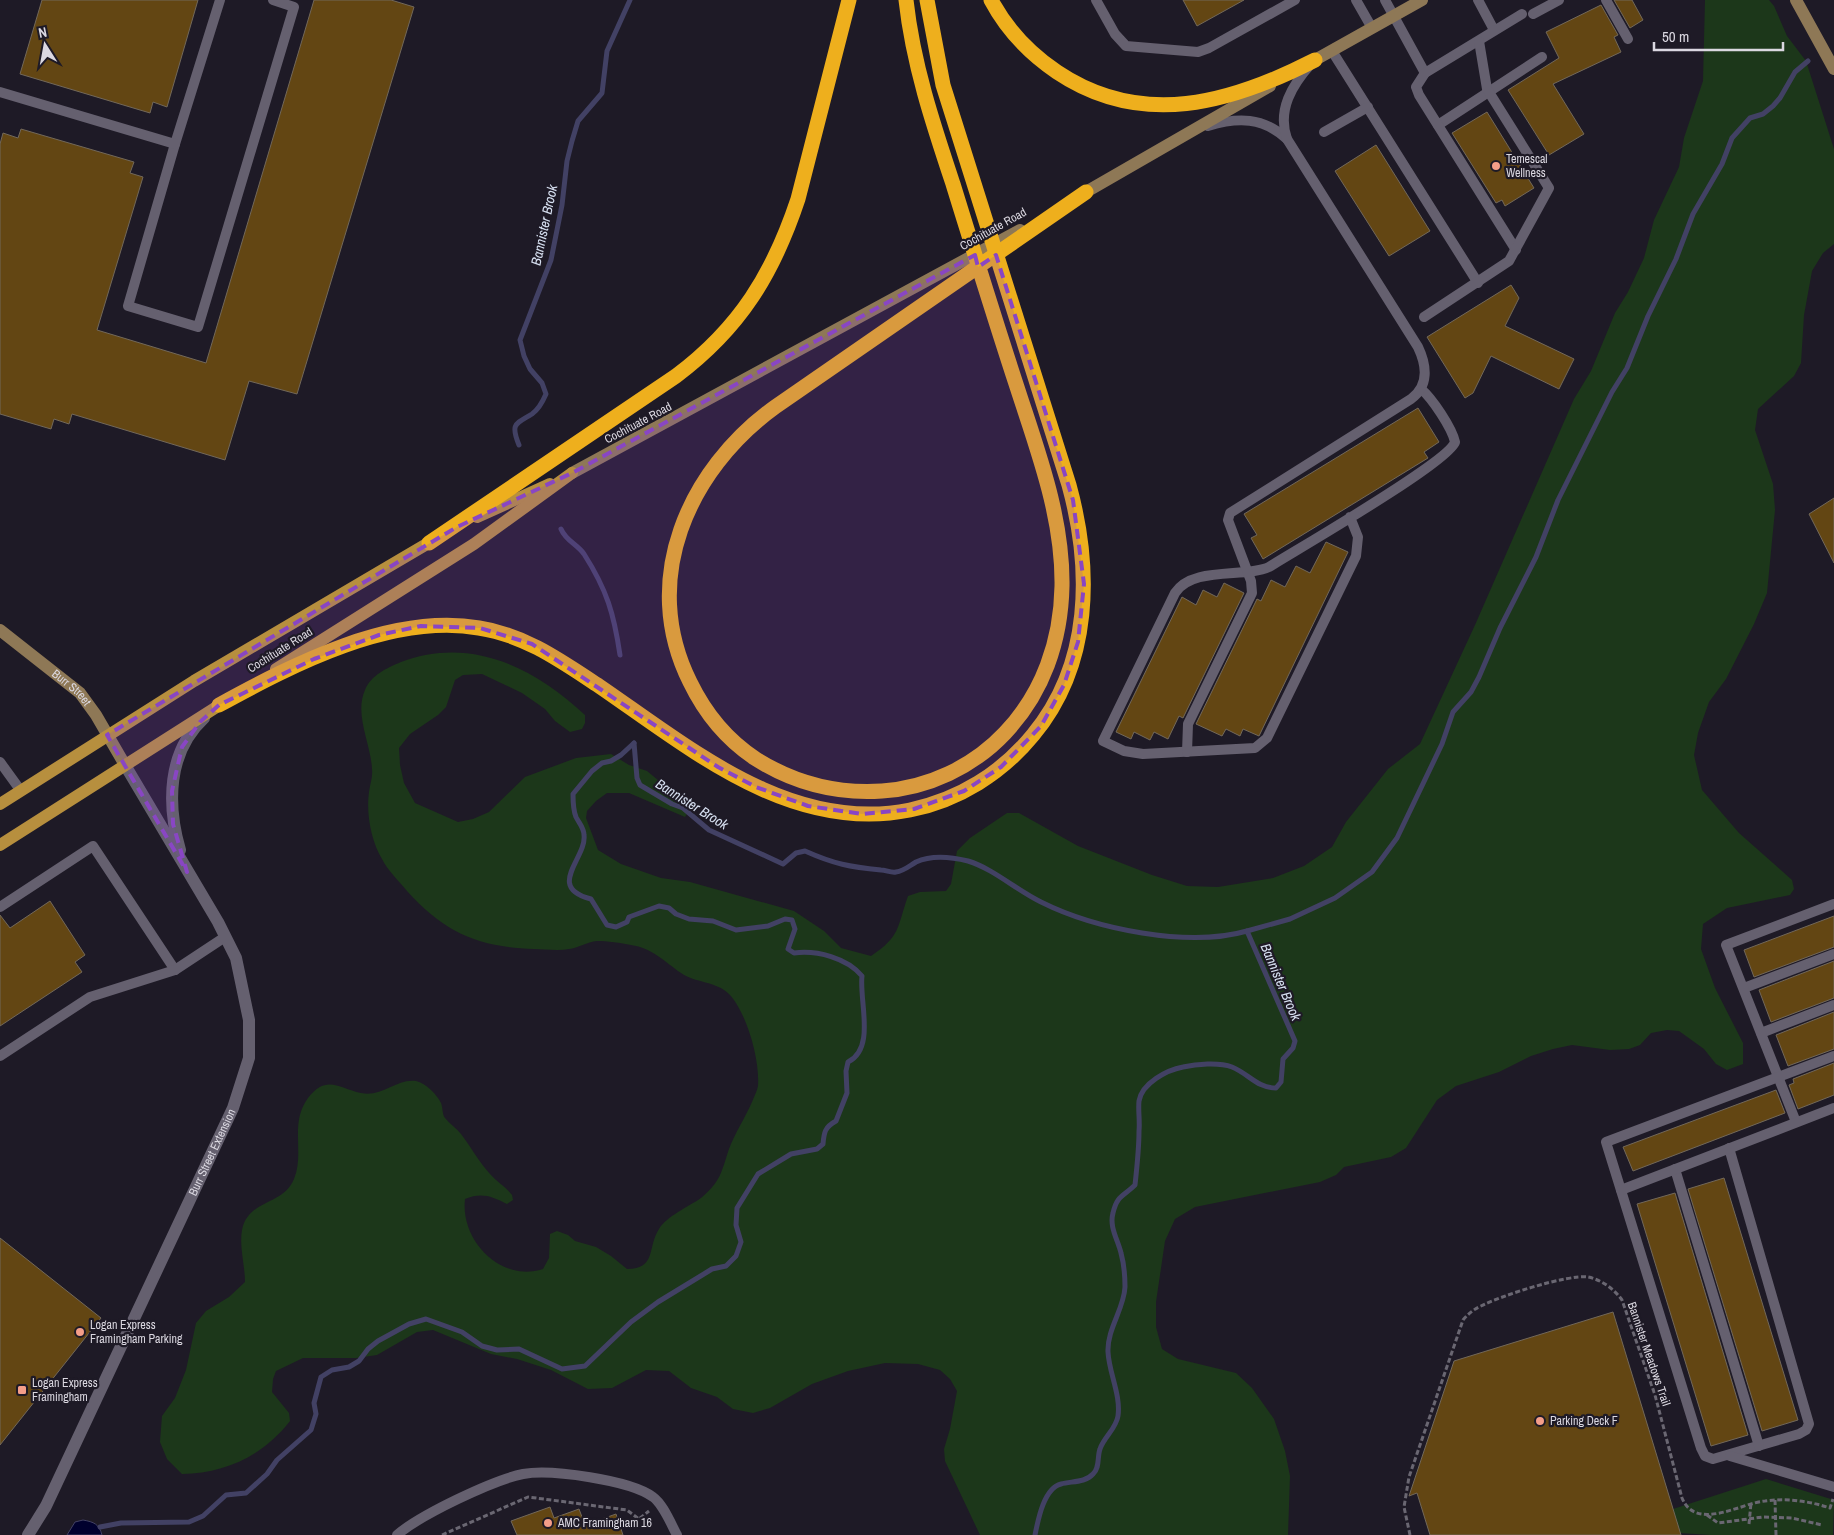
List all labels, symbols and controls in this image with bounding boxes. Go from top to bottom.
north arrow [20,20,70,70]
scale bar [1654,20,1783,52]
text: N [37,23,48,42]
text: 50 m [1662,26,1689,47]
place label: Temescal Wellness [1506,151,1548,181]
marker: Temescal Wellness [1490,160,1502,172]
water label: Bannister Brook [527,182,562,267]
street label: Cochituate Road [957,204,1029,254]
street label: Cochituate Road [602,399,674,447]
street label: Cochituate Road [244,624,316,676]
street label: Burr Street [49,666,95,709]
water label: Bannister Brook [652,775,733,834]
water label: Bannister Brook [1257,941,1306,1025]
street label: Burr Street Extension [185,1106,240,1198]
street label: Bannister Meadows Trail [1624,1300,1674,1408]
place label: Logan Express Framingham Parking [90,1317,183,1347]
marker: Logan Express Framingham Parking [74,1326,86,1338]
place label: Logan Express Framingham [32,1375,98,1405]
marker: Logan Express Framingham [16,1384,28,1396]
place label: Parking Deck F [1550,1413,1618,1429]
marker: Parking Deck F [1534,1415,1546,1427]
place label: AMC Framingham 16 [557,1515,652,1531]
marker: AMC Framingham 16 [542,1517,554,1529]

